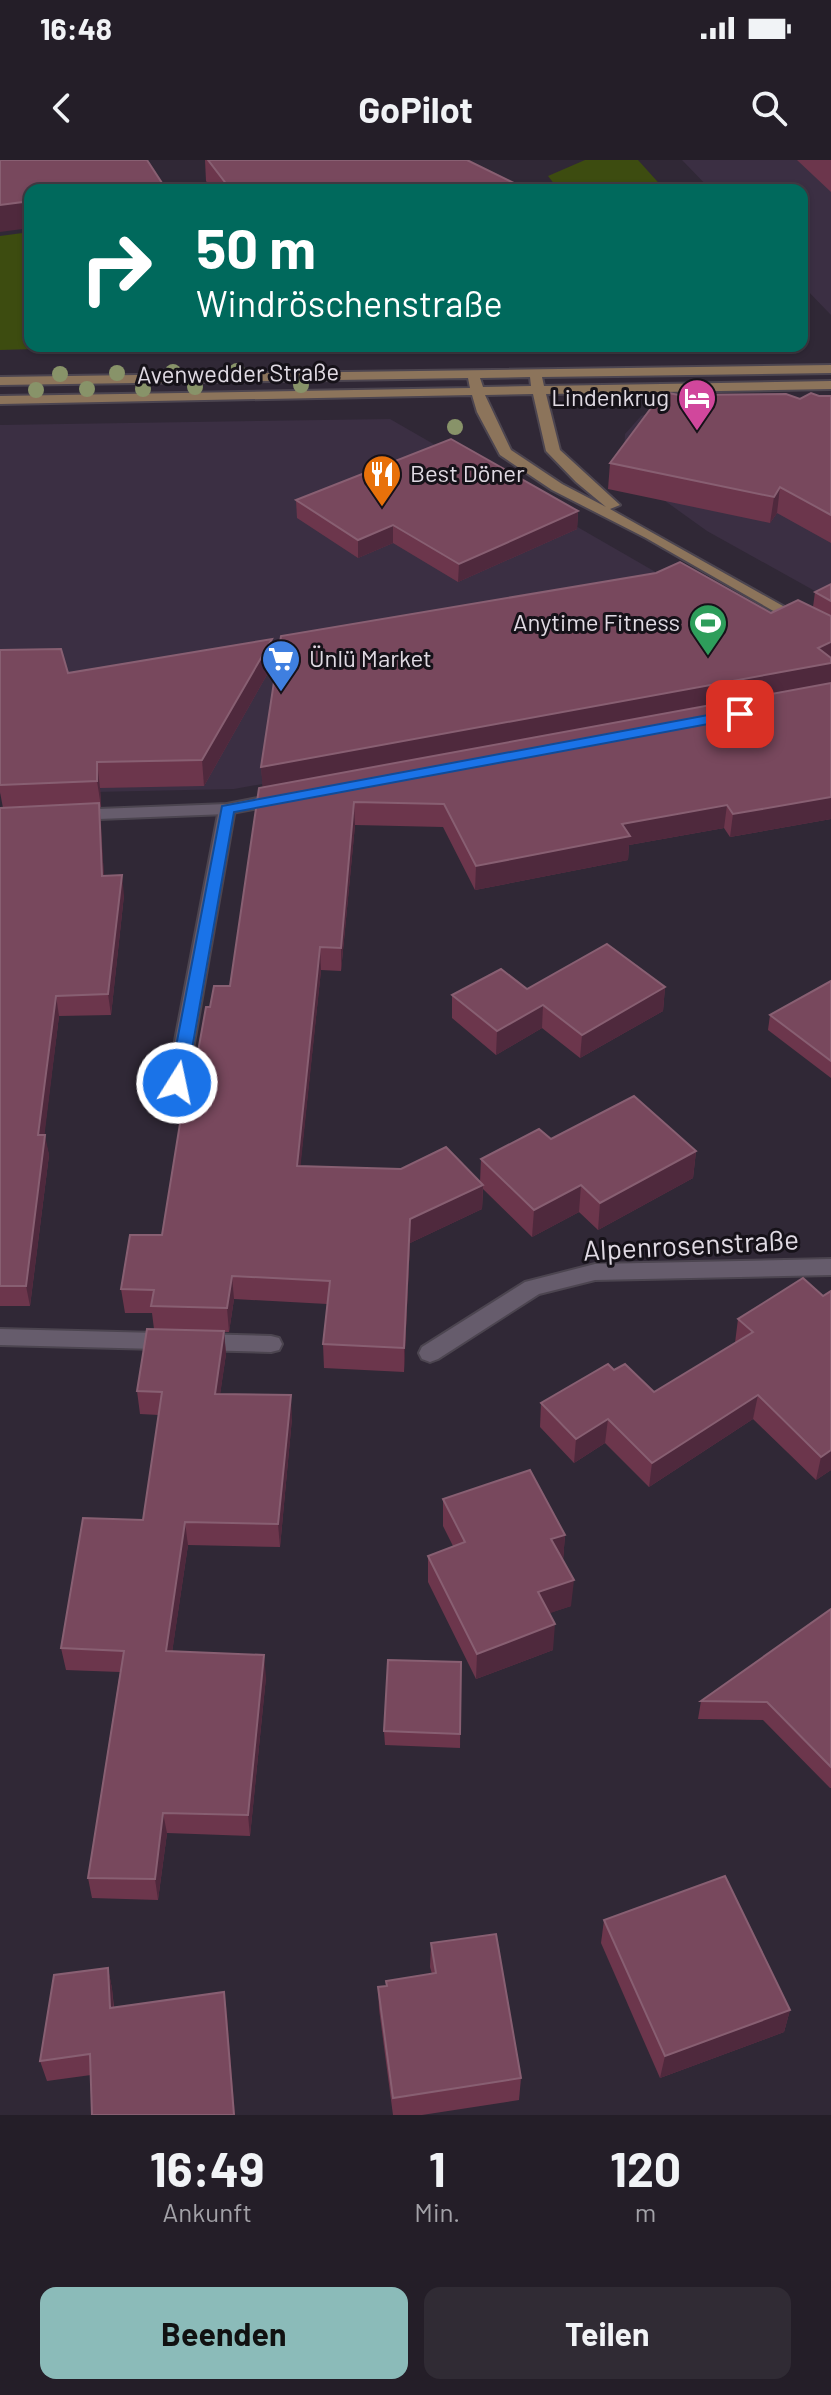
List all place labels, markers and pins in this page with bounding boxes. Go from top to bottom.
hotel icon: Lindenkrug [676,377,718,432]
place label: Lindenkrug [551,382,669,411]
restaurant icon: Best Döner [361,453,403,508]
place label: Best Döner [410,458,525,487]
sports icon: Anytime Fitness [687,602,729,657]
place label: Anytime Fitness [513,607,680,636]
supermarket icon: Ünlü Market [260,638,302,693]
place label: Ünlü Market [309,643,432,672]
pin [706,680,774,748]

